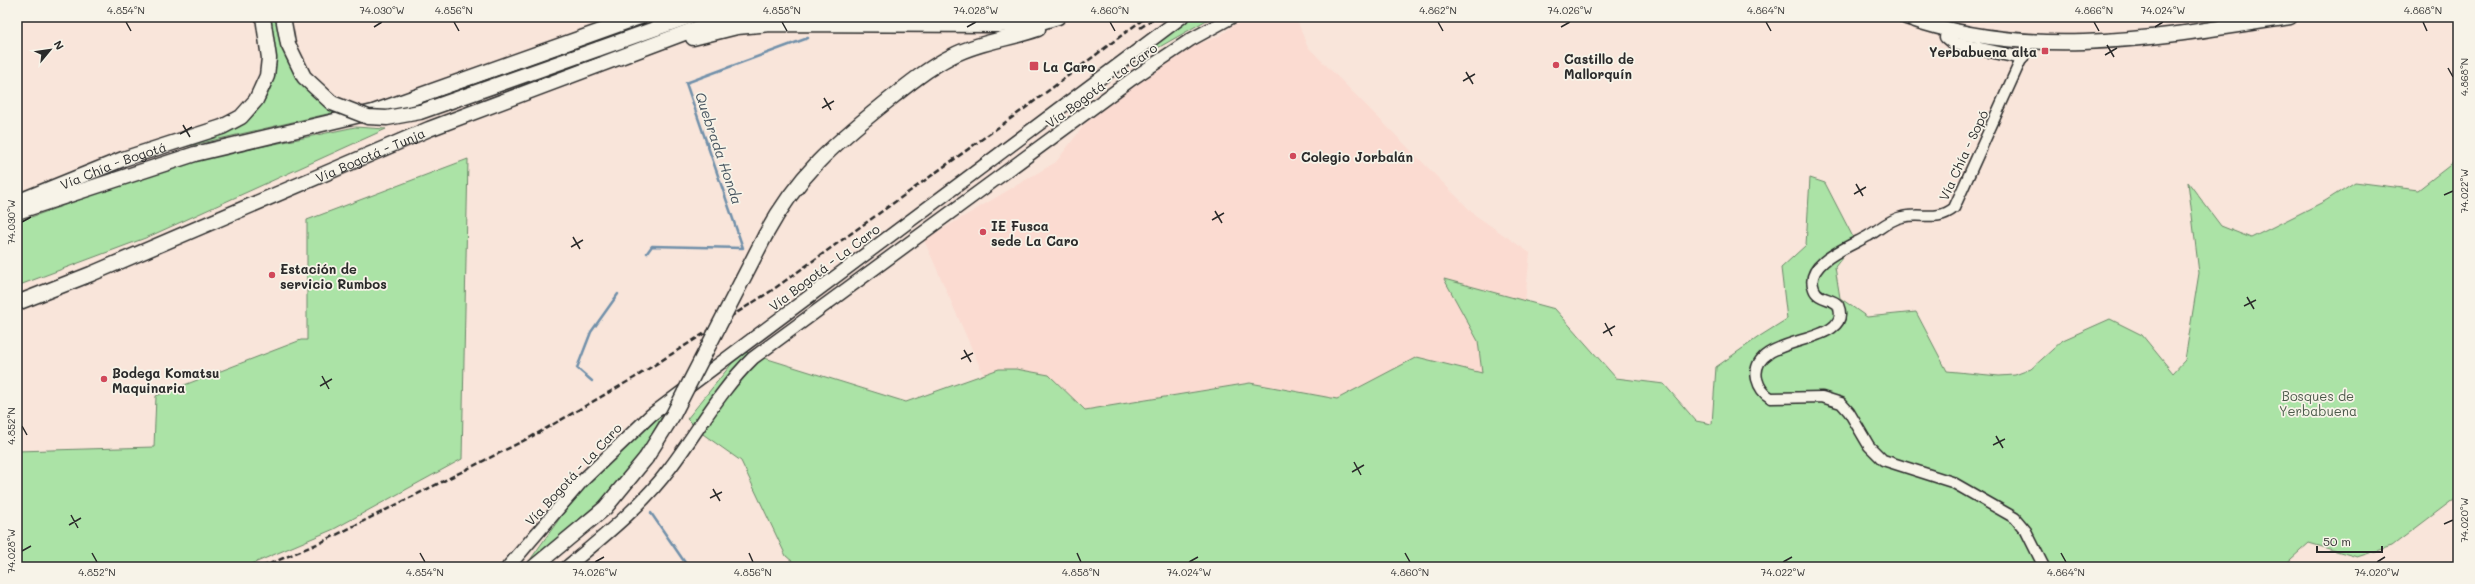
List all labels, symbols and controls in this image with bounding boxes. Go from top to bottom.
text: 4.854°N [107,3,145,17]
text: 74.030°W [359,3,405,17]
text: 4.856°N [435,3,473,17]
text: 4.858°N [763,3,801,17]
text: 74.028°W [954,3,999,17]
text: 4.860°N [1091,3,1129,17]
text: 4.862°N [1419,3,1457,17]
text: 74.026°W [1548,3,1593,17]
text: 4.864°N [1747,3,1785,17]
text: 4.866°N [2075,3,2113,17]
text: 74.024°W [2141,3,2186,17]
text: 4.868°N [2404,3,2442,17]
north arrow [30,30,70,70]
text: N [51,38,68,52]
street label: Vía Bogotá - La Caro [1042,39,1160,131]
place label: Yerbabuena alta [1929,43,2037,60]
marker: Yerbabuena alta [2040,46,2050,56]
place label: Castillo de Mallorquín [1564,50,1634,82]
place label: La Caro [1043,58,1096,75]
text: 4.868°N [2457,58,2471,96]
marker: La Caro [1028,60,1040,72]
marker: Castillo de Mallorquín [1551,60,1561,70]
water label: Quebrada Honda [691,89,747,207]
street label: Vía Chía - Sopó [1935,107,1992,203]
street label: Vía Bogotá - Tunja [313,123,427,185]
street label: Vía Chía - Bogotá [57,137,168,192]
place label: Colegio Jorbalán [1301,148,1413,165]
marker: Colegio Jorbalán [1288,151,1298,161]
text: 74.022°W [2457,169,2471,213]
text: 74.030°W [4,199,18,245]
place label: IE Fusca sede La Caro [991,217,1079,249]
street label: Vía Bogotá - La Caro [765,220,883,314]
marker: IE Fusca sede La Caro [978,227,988,237]
place label: Estación de servicio Rumbos [280,260,387,292]
marker: Estación de servicio Rumbos [267,270,277,280]
place label: Bodega Komatsu Maquinaria [112,364,220,396]
marker: Bodega Komatsu Maquinaria [99,374,109,384]
park label: Bosques de Yerbabuena [2279,387,2357,419]
text: 4.852°N [4,407,18,445]
street label: Vía Bogotá - La Caro [521,419,625,529]
text: 74.020°W [2457,497,2471,542]
text: 74.028°W [4,528,18,573]
scale bar [2317,528,2382,554]
text: 50 m [2323,533,2351,549]
text: 4.852°N [78,565,116,579]
text: 4.854°N [406,565,444,579]
text: 74.026°W [573,565,618,579]
text: 4.856°N [734,565,772,579]
text: 4.858°N [1062,565,1100,579]
text: 74.024°W [1167,565,1212,579]
text: 4.860°N [1391,565,1429,579]
text: 74.022°W [1761,565,1805,579]
text: 4.864°N [2047,565,2085,579]
text: 74.020°W [2355,565,2400,579]

